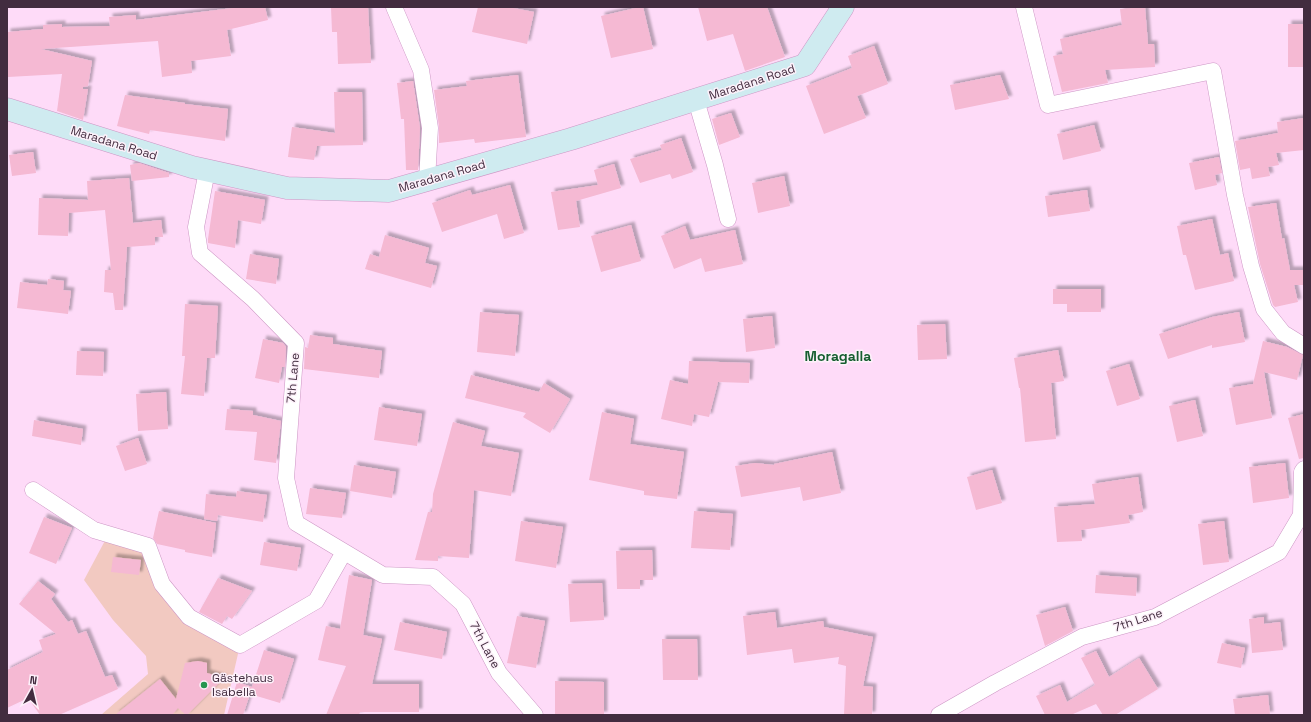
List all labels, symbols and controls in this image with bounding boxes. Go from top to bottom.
street label: Maradana Road [707,61,797,103]
street label: Maradana Road [69,122,159,164]
street label: Maradana Road [397,156,487,196]
district label: Moragalla [805,347,871,365]
street label: 7th Lane [283,352,303,404]
street label: 7th Lane [1111,605,1165,635]
street label: 7th Lane [466,619,504,671]
north arrow [12,670,52,710]
place label: Gästehaus Isabella [212,670,273,700]
text: N [29,673,38,688]
marker: Gästehaus Isabella [199,680,209,690]

